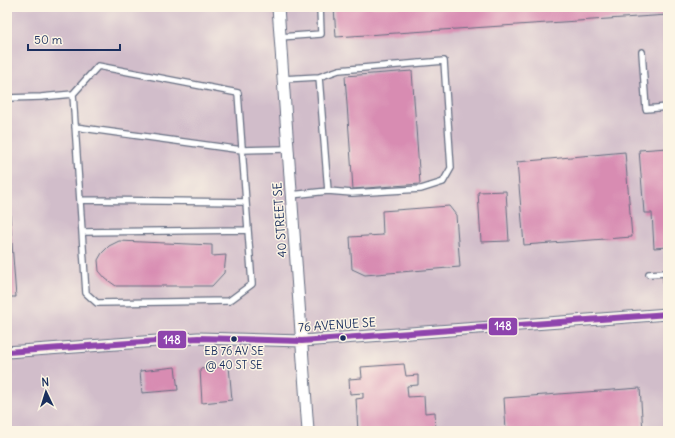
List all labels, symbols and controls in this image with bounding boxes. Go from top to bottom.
scale bar [28,26,120,52]
text: 50 m [34,32,63,47]
street label: 40 STREET SE [269,182,290,258]
street label: 76 AVENUE SE [298,314,376,335]
line badge: 148 [488,317,518,336]
text: 148 [494,319,512,333]
line badge: 148 [157,330,187,349]
text: 148 [163,333,181,347]
unlabelled marker [338,333,348,343]
marker: EB 76 AV SE @ 40 ST SE [229,334,239,344]
place label: EB 76 AV SE @ 40 ST SE [204,344,264,372]
north arrow [26,372,66,412]
text: N [41,375,50,389]

